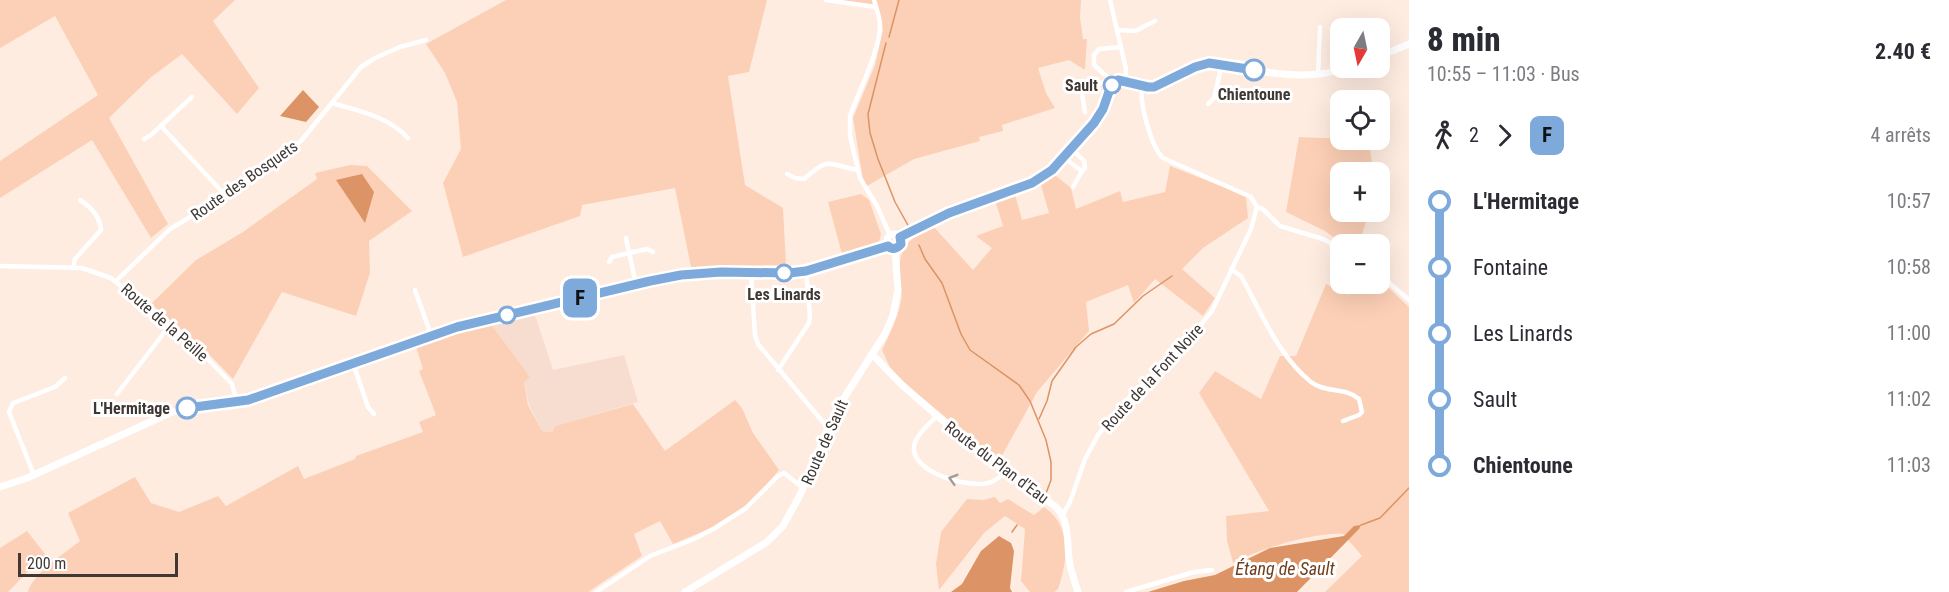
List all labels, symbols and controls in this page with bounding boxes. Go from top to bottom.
north arrow [1330,18,1390,78]
map controls [1330,18,1390,294]
text: 8 min [1427,20,1501,59]
text: 2.40 € [1875,39,1931,64]
marker: Chientoune [1243,59,1265,81]
text: 10:55 – 11:03 · Bus [1427,62,1580,86]
place label: Sault [1065,76,1098,95]
marker: Sault [1103,76,1121,94]
place label: Chientoune [1218,85,1291,104]
button: locate [1330,90,1390,150]
icon: walk [1427,119,1460,152]
icon: forward [1488,119,1521,152]
text: 2 [1469,123,1479,147]
text: F [1542,123,1552,147]
text: 4 arrêts [1871,123,1931,147]
street label: Route des Bosquets [187,137,301,224]
button: + [1330,162,1390,222]
text: L'Hermitage [1473,189,1579,214]
text: 10:57 [1887,189,1931,213]
button: − [1330,234,1390,294]
text: Fontaine [1473,255,1548,280]
text: 10:58 [1887,255,1931,279]
marker: Les Linards [775,264,793,282]
line badge: F [560,278,600,318]
street label: Route de la Peille [117,279,212,365]
place label: Les Linards [747,285,821,304]
text: F [575,286,585,310]
unlabelled marker [498,306,516,324]
street label: Route de la Font Noire [1098,320,1207,435]
text: Les Linards [1473,321,1573,346]
text: 11:00 [1887,321,1931,345]
text: Sault [1473,387,1517,412]
text: 11:02 [1887,387,1931,411]
street label: Route de Sault [797,396,852,488]
marker: L'Hermitage [176,397,198,419]
place label: L'Hermitage [93,399,170,418]
street label: Route du Plan d'Eau [941,417,1052,508]
text: Chientoune [1473,453,1573,478]
text: 11:03 [1887,453,1931,477]
one-way arrow [948,474,959,486]
scale bar [18,550,178,578]
text: 200 m [27,554,66,573]
water label: Étang de Sault [1235,558,1336,579]

